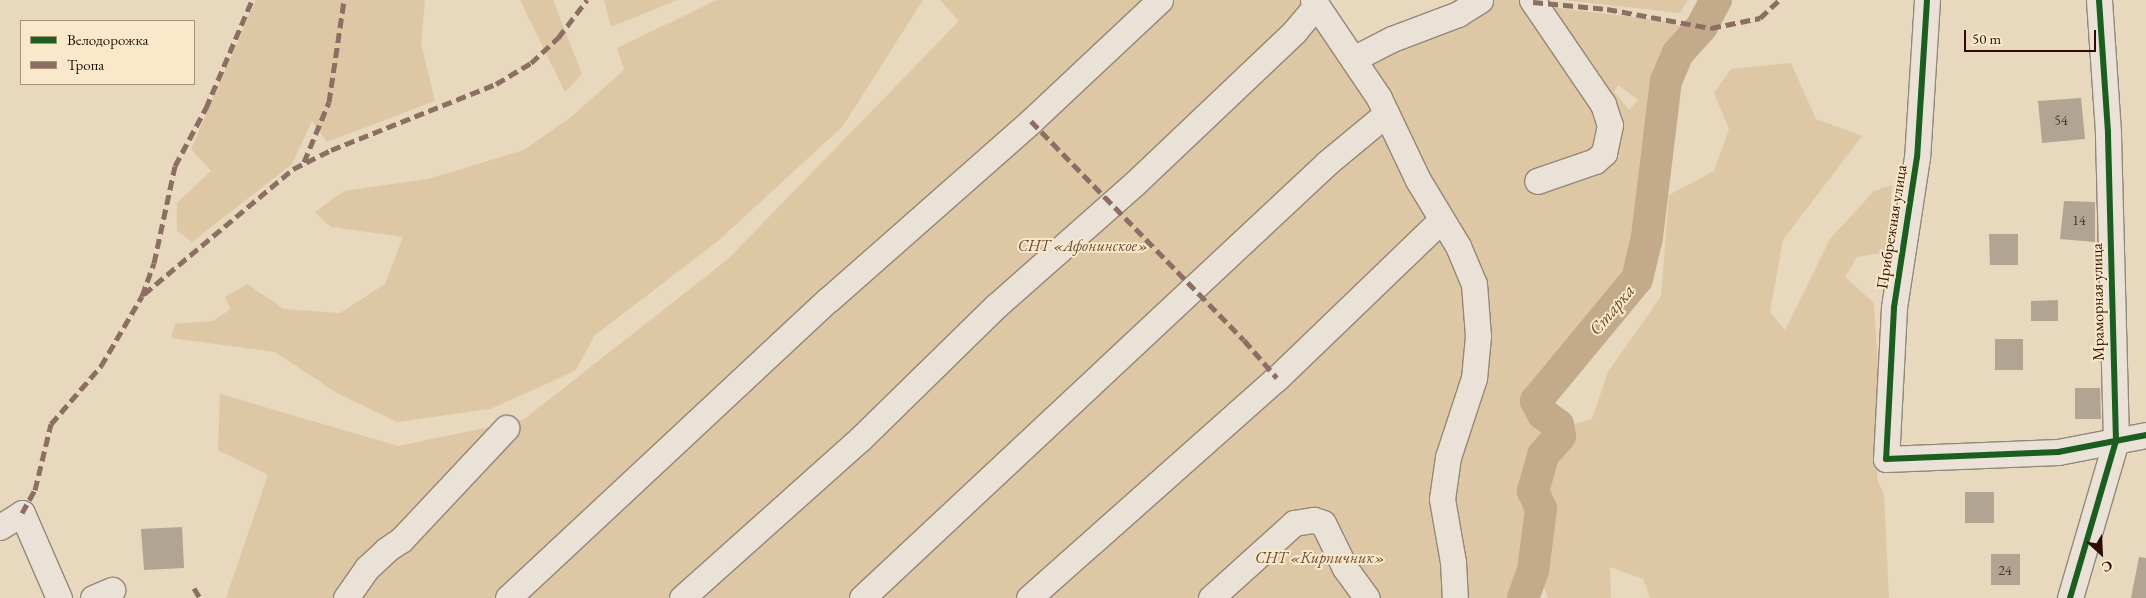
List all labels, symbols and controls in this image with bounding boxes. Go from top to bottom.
legend [20,20,195,85]
scale bar [1966,20,2098,52]
text: 50 m [1972,29,2001,48]
text: Велодорожка [67,30,148,49]
text: Тропа [67,55,104,74]
house number: 54 [2054,112,2068,128]
street label: Прибрежная улица [1873,164,1911,290]
house number: 14 [2072,212,2086,228]
park label: СНТ «Афонинское» [1018,236,1148,256]
street label: Мраморная улица [2087,243,2109,361]
water label: Старка [1585,280,1639,340]
north arrow [2076,528,2126,578]
park label: СНТ «Кирпичник» [1255,548,1385,568]
text: С [2099,556,2116,577]
house number: 24 [1998,562,2012,578]

